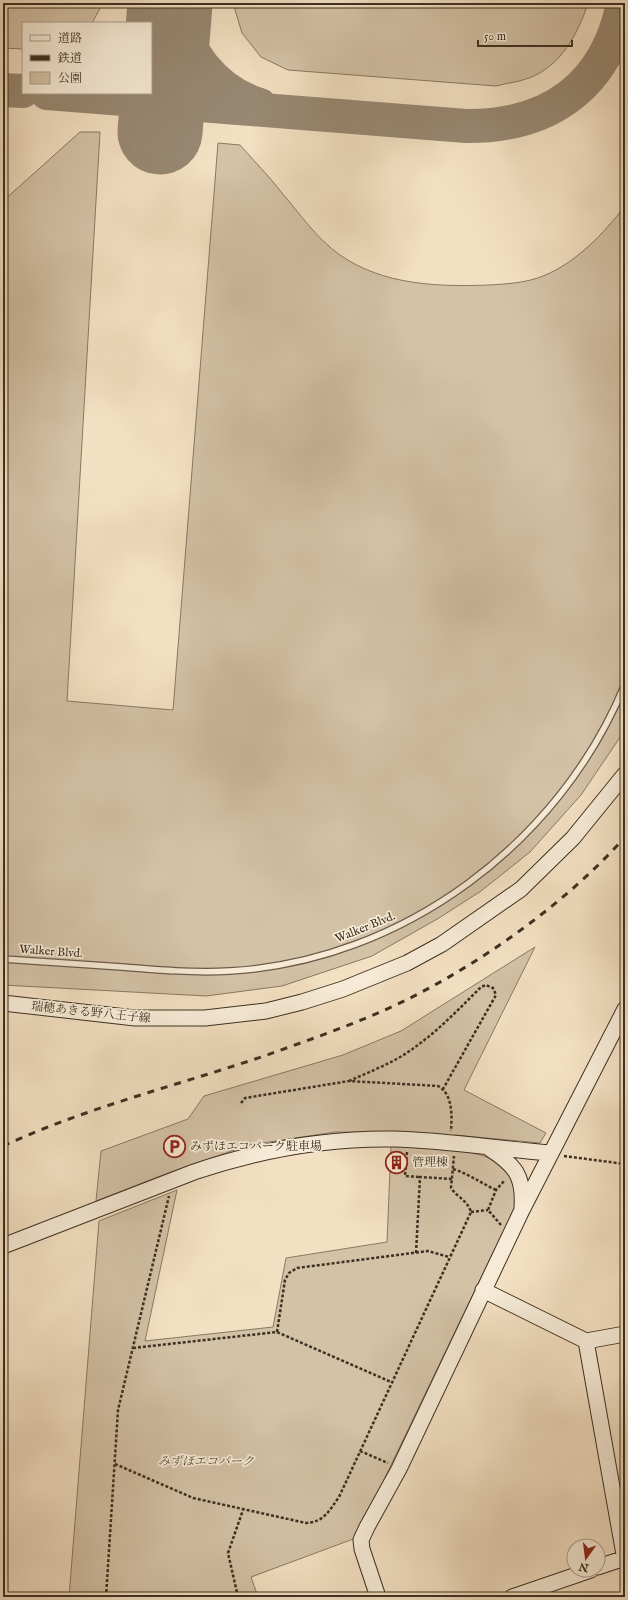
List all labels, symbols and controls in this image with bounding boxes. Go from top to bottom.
legend [22,22,152,94]
scale bar [478,22,572,48]
text: 50 m [484,29,506,44]
text: 道路 [58,31,82,46]
text: 鉄道 [57,51,82,66]
text: 公園 [58,71,82,86]
street label: Walker Blvd. [333,909,397,946]
street label: Walker Blvd. [19,942,83,961]
street label: 瑞穂あきる野八王子線 [30,999,151,1026]
parking icon: みずほエコパーク駐車場 [162,1133,188,1159]
place label: みずほエコパーク駐車場 [190,1139,322,1154]
building icon: 管理棟 [384,1149,410,1175]
place label: 管理棟 [412,1155,448,1170]
park label: みずほエコパーク [158,1454,254,1469]
north arrow [566,1538,606,1578]
text: N [577,1559,591,1575]

